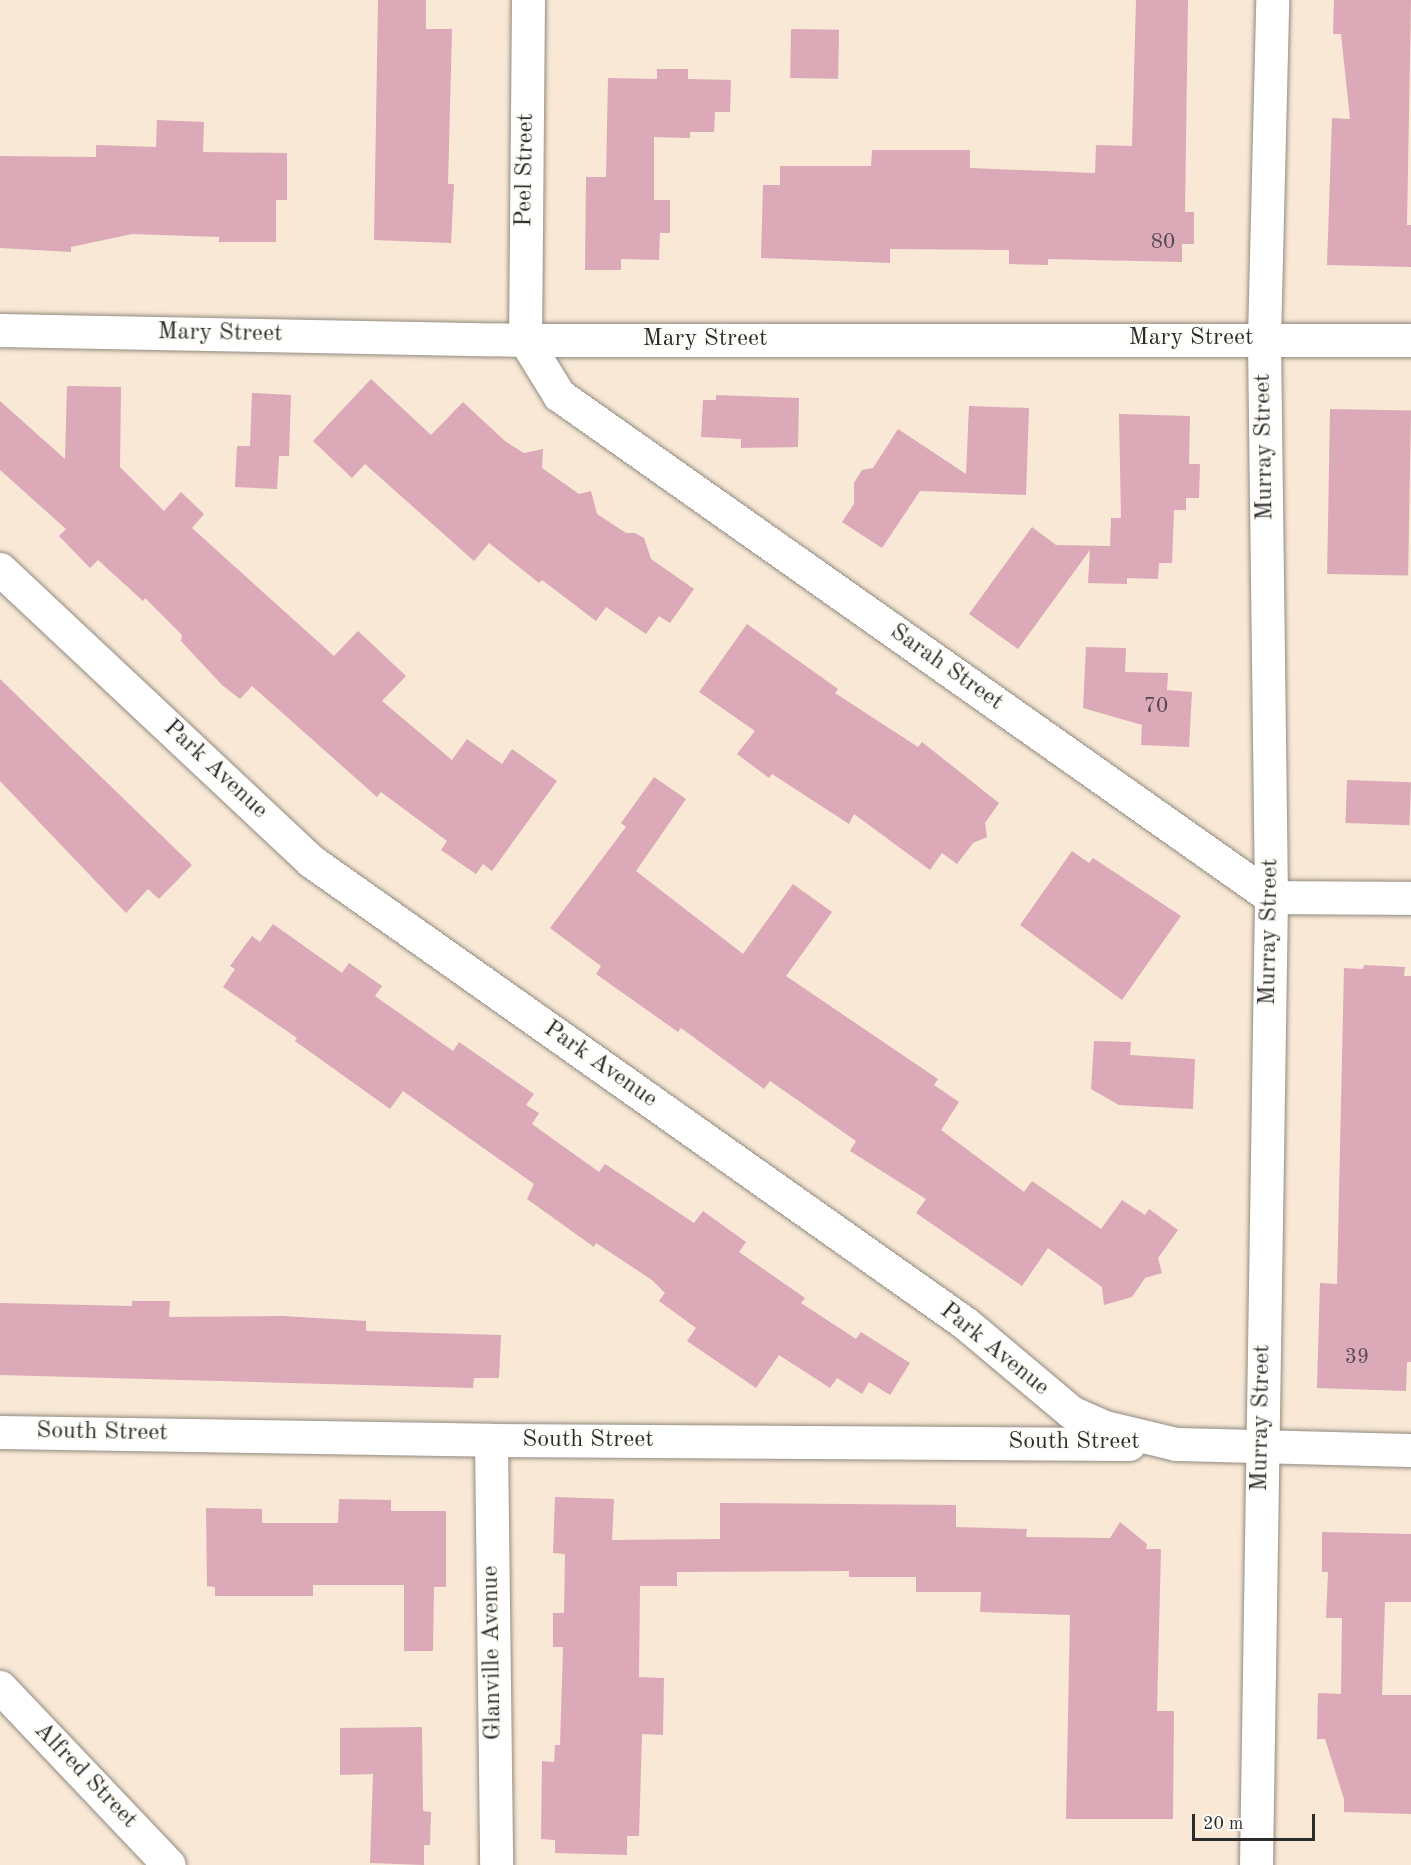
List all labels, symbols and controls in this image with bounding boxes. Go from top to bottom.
street label: Peel Street [511,113,541,227]
house number: 80 [1151,230,1175,256]
street label: Mary Street [157,319,283,349]
street label: Mary Street [1129,325,1253,353]
street label: Mary Street [643,326,767,354]
street label: Murray Street [1249,373,1281,521]
street label: Sarah Street [884,618,1008,718]
house number: 70 [1144,694,1168,720]
street label: Park Avenue [157,714,273,826]
street label: Murray Street [1254,858,1286,1006]
street label: Park Avenue [538,1015,662,1115]
street label: Park Avenue [933,1297,1055,1403]
street label: Murray Street [1246,1344,1278,1492]
house number: 39 [1345,1345,1369,1371]
street label: South Street [36,1417,168,1449]
street label: South Street [522,1427,654,1455]
street label: South Street [1008,1429,1140,1457]
street label: Glanville Avenue [477,1565,509,1741]
street label: Alfred Street [27,1717,143,1835]
scale bar [1195,1802,1318,1840]
text: 20 m [1203,1815,1243,1833]

